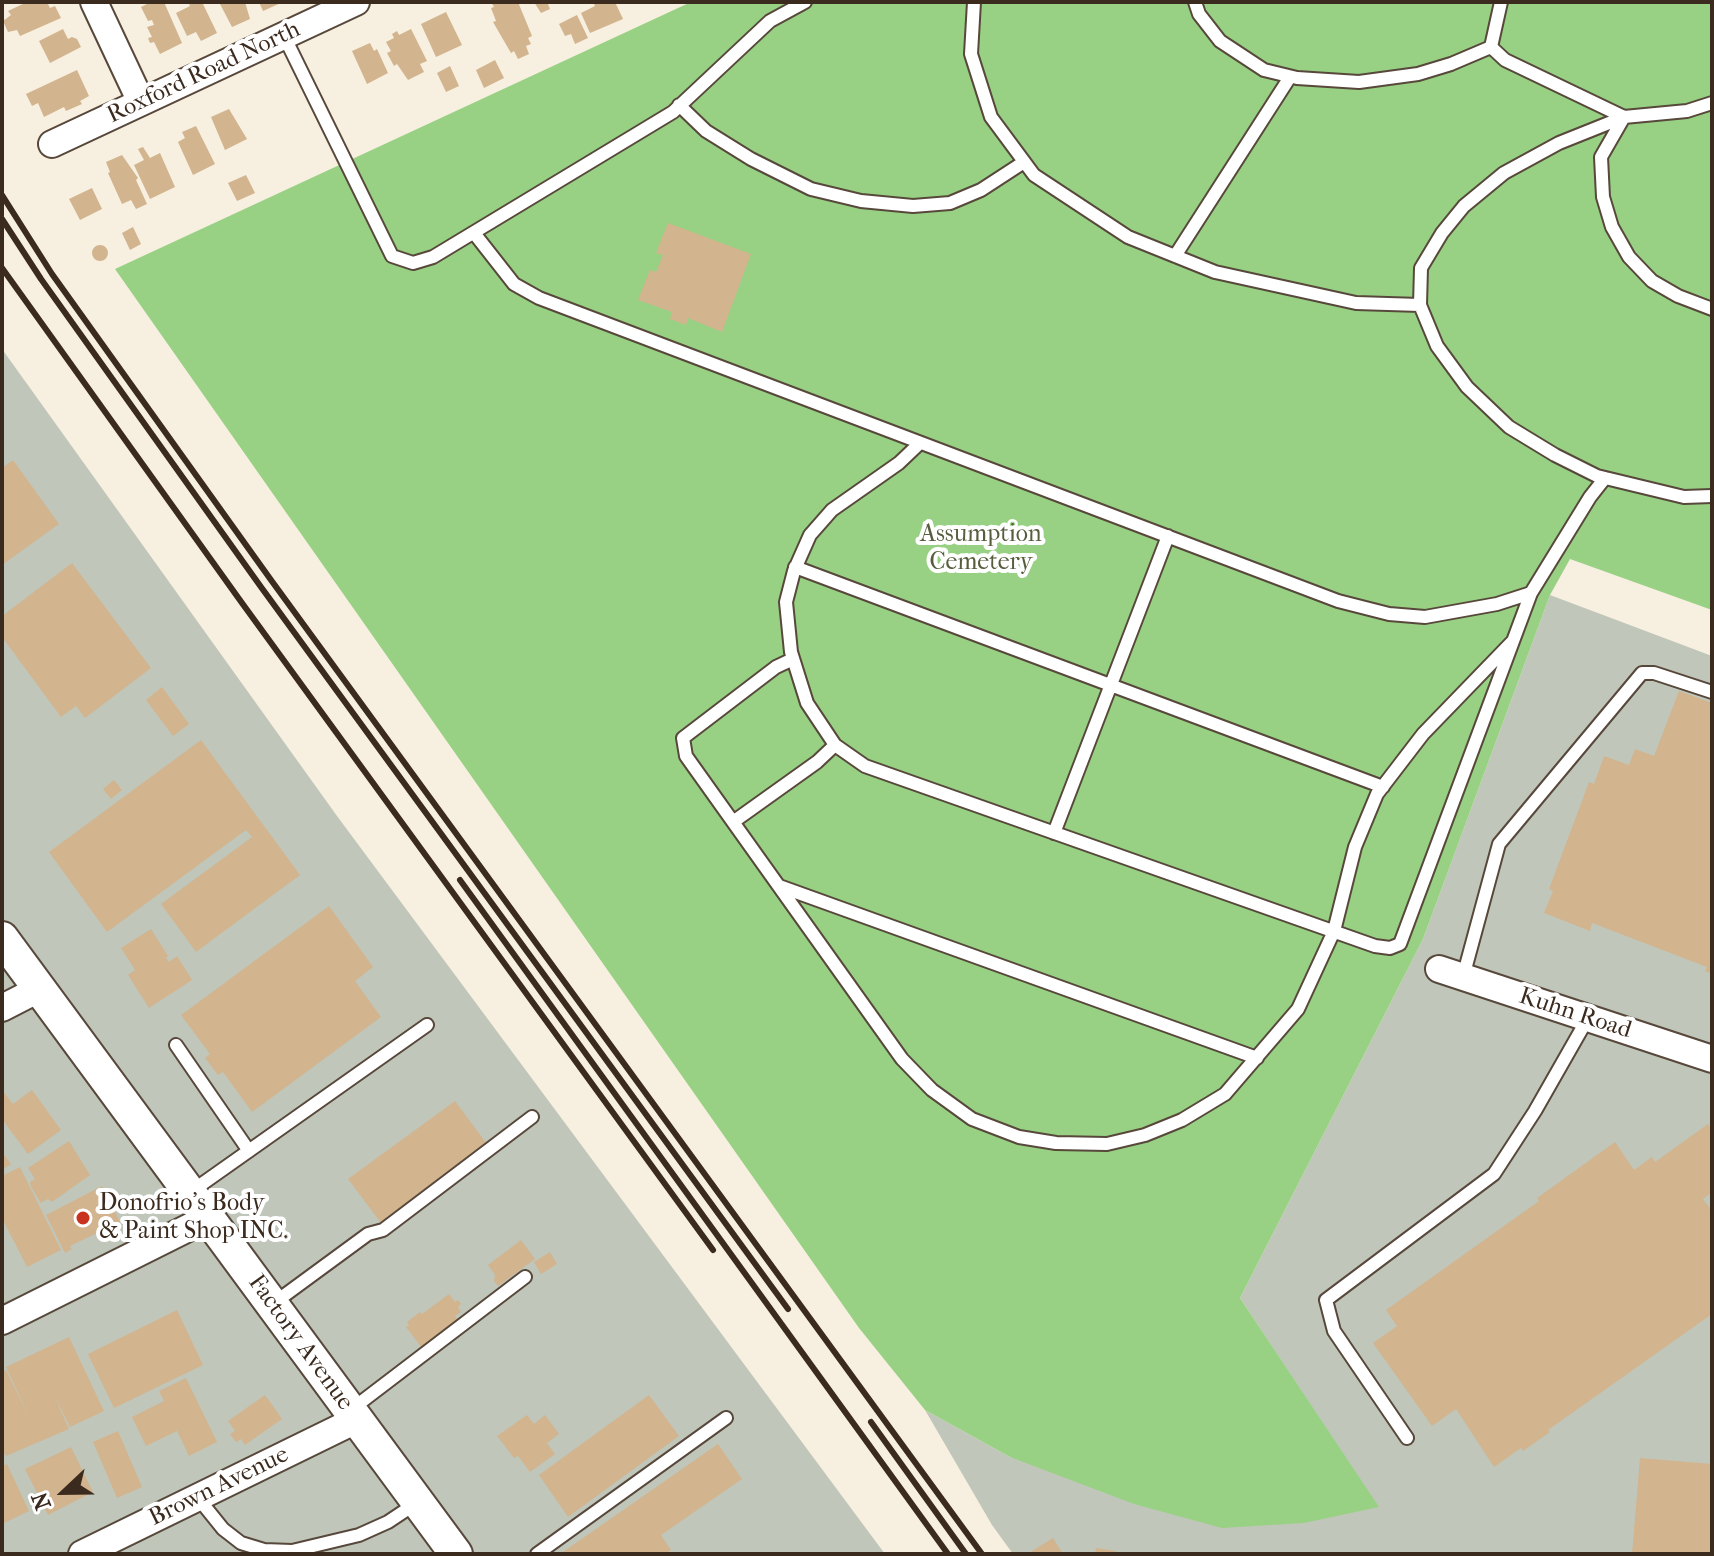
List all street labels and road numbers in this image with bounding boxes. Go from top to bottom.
street label: Roxford Road North [103,16,305,130]
street label: Kuhn Road [1515,982,1635,1046]
street label: Factory Avenue [241,1270,359,1416]
street label: Brown Avenue [144,1441,294,1533]

